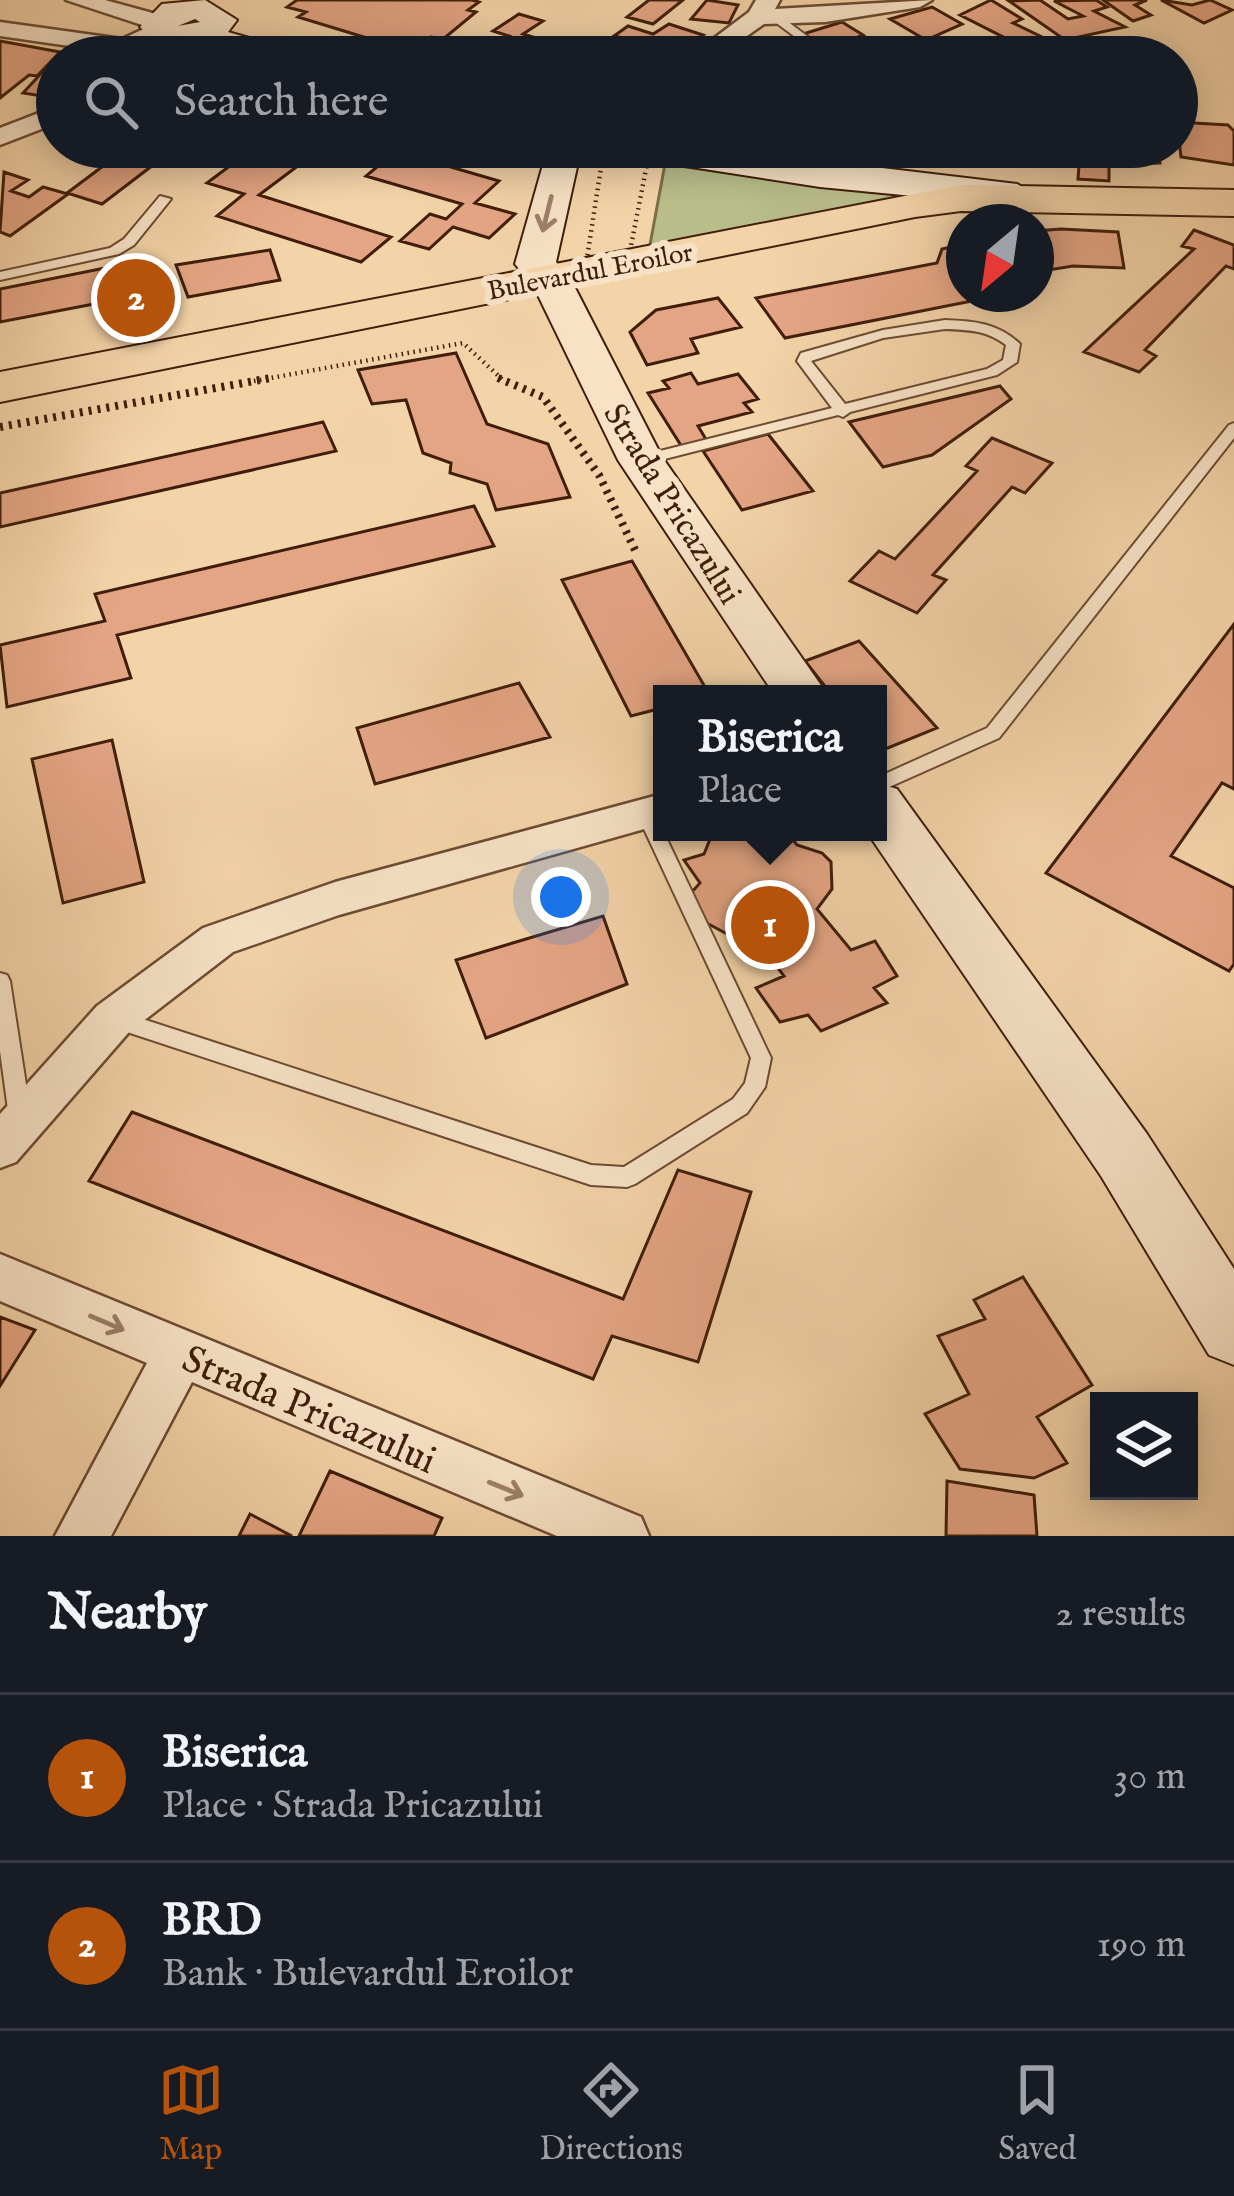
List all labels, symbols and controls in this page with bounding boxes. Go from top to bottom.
search box [36,36,1198,168]
icon: search [78,69,144,135]
text: Search here [174,74,388,131]
one-way arrow [535,194,557,232]
north arrow [946,204,1054,312]
street label: Bulevardul Eroilor [485,236,696,310]
pin: 2 [97,253,175,343]
street label: Strada Pricazului [593,396,750,613]
popup [653,685,887,841]
text: Biserica [697,710,843,767]
text: Place [697,767,782,816]
your location [531,867,591,927]
pin: 1 [731,880,809,970]
one-way arrow [88,1314,125,1335]
street label: Strada Pricazului [174,1336,443,1487]
map controls [1090,1392,1198,1500]
button: layers [1090,1392,1198,1500]
one-way arrow [487,1480,524,1501]
text: Nearby [48,1582,207,1647]
text: 2 results [1055,1590,1186,1639]
text: Biserica [162,1725,307,1782]
text: 1 [80,1753,94,1802]
text: 30 m [1114,1753,1186,1802]
text: Place · Strada Pricazului [162,1782,543,1831]
text: BRD [162,1893,262,1950]
text: 2 [78,1921,96,1970]
text: 190 m [1097,1921,1186,1970]
text: Bank · Bulevardul Eroilor [162,1950,573,1999]
tab: Map [158,2057,224,2171]
tab: Directions [539,2057,683,2171]
tab: Saved [998,2057,1076,2171]

